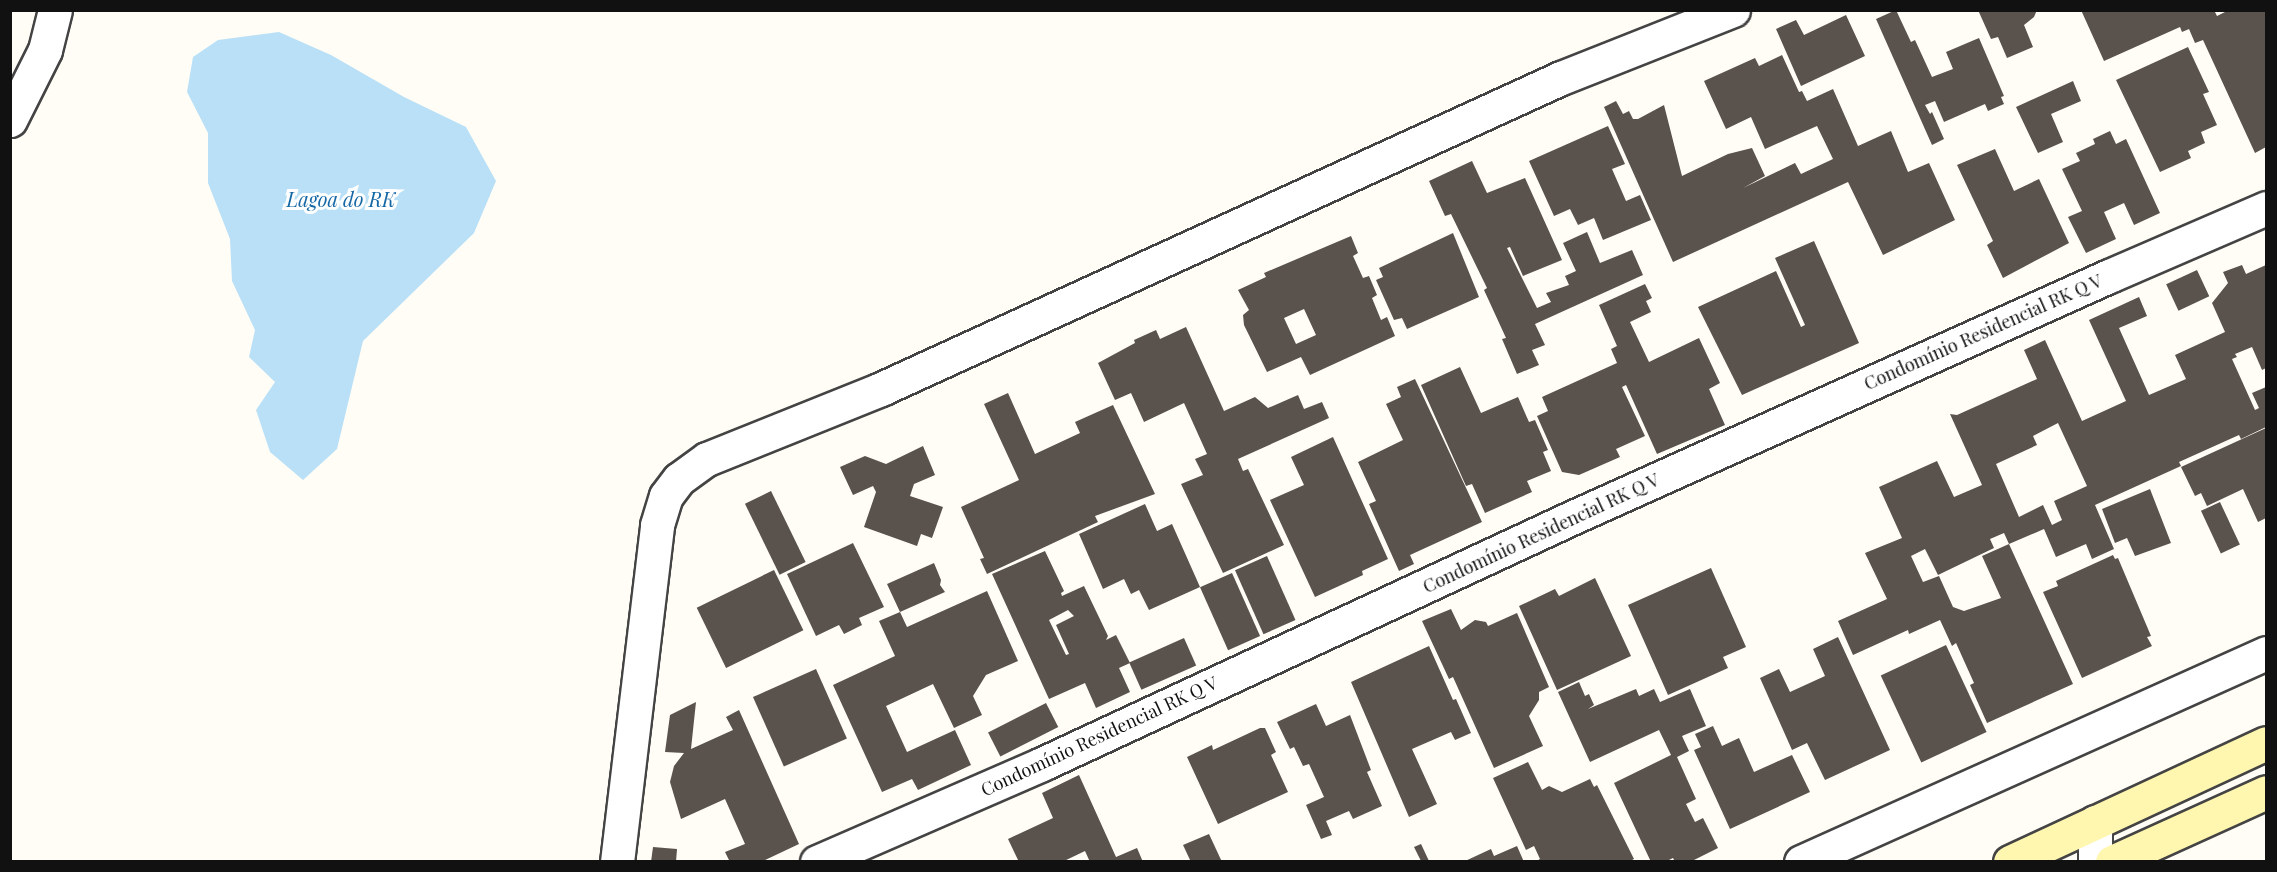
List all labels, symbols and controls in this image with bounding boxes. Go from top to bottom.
water label: Lagoa do RK [287,186,395,210]
street label: Condomínio Residencial RK Q V [1860,269,2106,395]
street label: Condomínio Residencial RK Q V [1419,468,1663,598]
street label: Condomínio Residencial RK Q V [977,671,1221,801]

